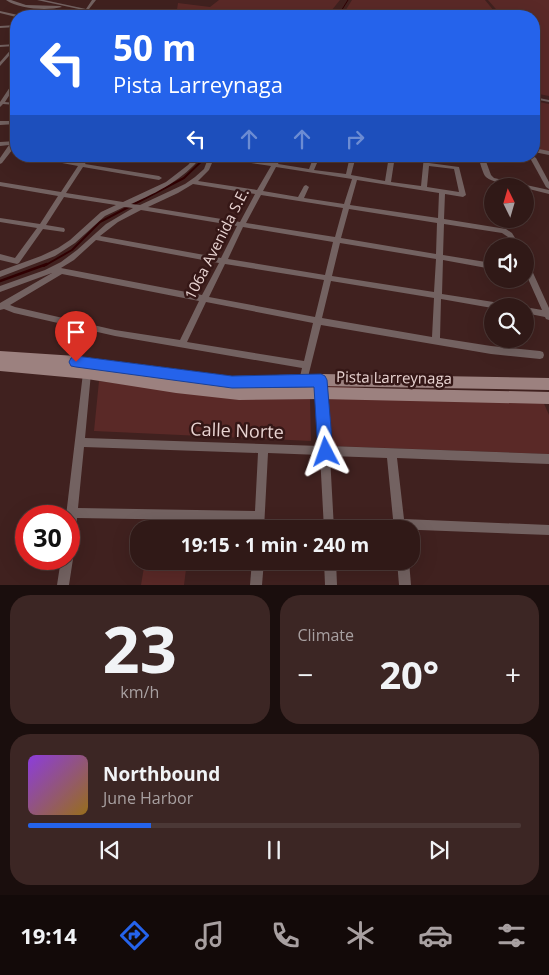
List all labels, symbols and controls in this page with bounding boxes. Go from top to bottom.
text: 50 m [113,24,196,71]
icon: left [30,30,95,95]
text: Pista Larreynaga [113,69,283,99]
icon: left [182,125,210,153]
icon: ahead [235,125,263,153]
icon: ahead [288,125,316,153]
icon: right [341,125,369,153]
north arrow [484,178,534,228]
map controls [484,178,534,348]
street label: 106a Avenida S.E. [179,185,253,303]
button: sound [484,238,534,288]
button: search [484,298,534,348]
pin [55,311,97,362]
icon: arrive [62,318,90,346]
street label: Pista Larreynaga [336,366,452,388]
street label: Calle Norte [190,416,284,444]
position arrow [299,425,351,477]
speed limit sign: 30 [15,505,80,570]
text: 19:15 · 1 min · 240 m [181,532,369,558]
text: 23 [103,604,177,692]
text: Climate [298,624,354,646]
text: 20° [379,648,439,700]
text: − [298,655,314,693]
text: + [505,655,521,693]
text: km/h [120,681,159,703]
text: Northbound [103,761,220,787]
text: June Harbor [103,787,193,809]
icon: previous [96,836,124,864]
icon: pause [260,836,288,864]
icon: next [425,836,453,864]
icon: directions [117,918,152,953]
icon: music [192,918,227,953]
icon: phone [268,918,303,953]
icon: climate [343,918,378,953]
icon: car [418,918,453,953]
icon: filters [494,918,529,953]
text: 19:14 [20,920,77,950]

